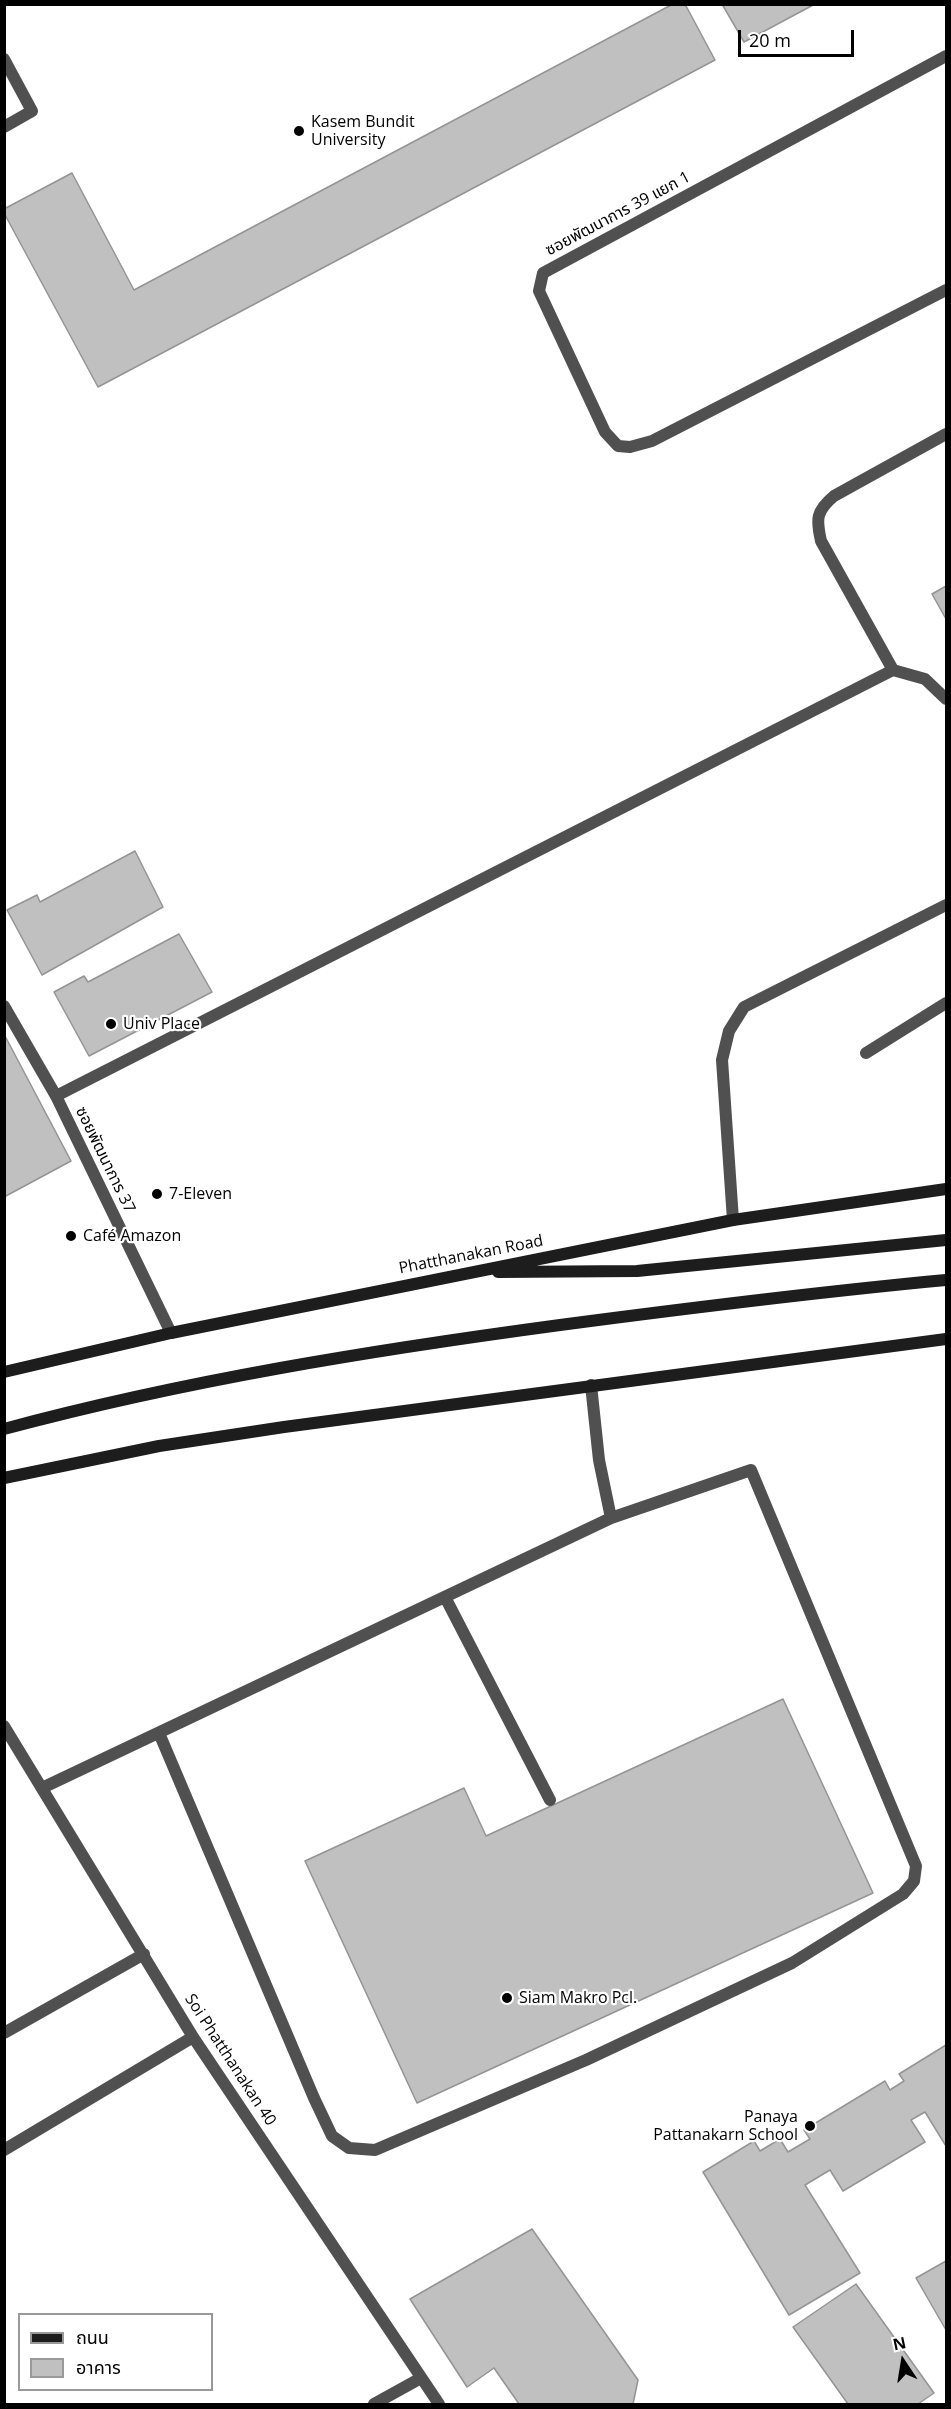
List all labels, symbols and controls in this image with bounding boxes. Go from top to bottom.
scale bar [741,18,856,56]
text: 20 m [749,28,791,52]
place label: Kasem Bundit University [311,112,415,150]
marker: Kasem Bundit University [292,124,306,138]
street label: ซอยพัฒนาการ 39 แยก 1 [542,168,694,260]
place label: Univ Place [123,1014,200,1034]
marker: Univ Place [104,1017,118,1031]
street label: ซอยพัฒนาการ 37 [71,1104,139,1216]
place label: 7-Eleven [169,1184,232,1204]
marker: 7-Eleven [150,1187,164,1201]
place label: Café Amazon [83,1226,181,1246]
marker: Café Amazon [64,1229,78,1243]
street label: Phatthanakan Road [397,1232,545,1278]
place label: Siam Makro Pcl. [519,1988,637,2008]
street label: Soi Phatthanakan 40 [180,1990,280,2130]
marker: Siam Makro Pcl. [500,1991,514,2005]
place label: Panaya Pattanakarn School [653,2107,798,2145]
marker: Panaya Pattanakarn School [803,2119,817,2133]
legend [18,2313,213,2391]
text: ถนน [76,2325,109,2349]
north arrow [873,2331,933,2391]
text: N [891,2331,908,2356]
text: อาคาร [76,2355,121,2379]

